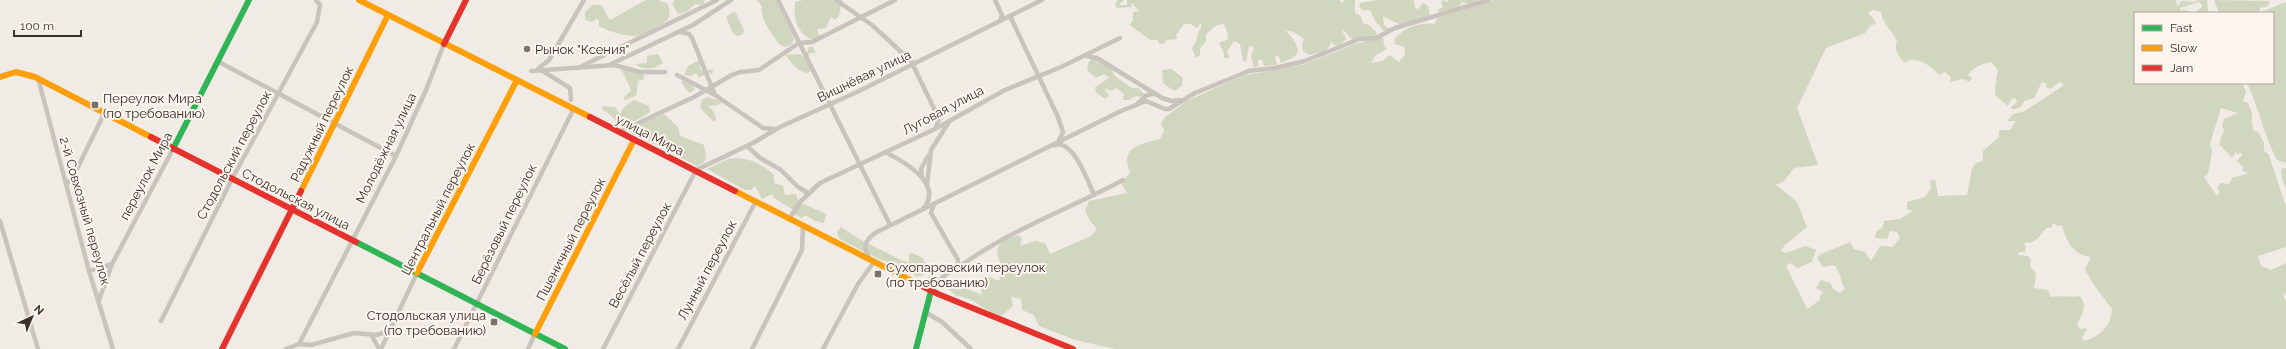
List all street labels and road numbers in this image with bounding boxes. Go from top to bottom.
street label: Вишнёвая улица [815,47,913,105]
street label: Радужный переулок [287,64,357,184]
street label: Луговая улица [900,82,986,138]
street label: Стодольский переулок [194,88,275,222]
street label: Молодёжная улица [353,90,419,206]
street label: улица Мира [613,111,687,159]
street label: переулок Мира [117,130,175,222]
street label: 2-й Совхозный переулок [57,135,113,287]
street label: Центральный переулок [398,140,478,278]
street label: Берёзовый переулок [468,161,540,286]
street label: Стодольская улица [239,165,353,233]
street label: Пшеничный переулок [533,175,609,303]
street label: Весёлый переулок [606,199,674,310]
street label: Лунный переулок [674,217,740,322]

